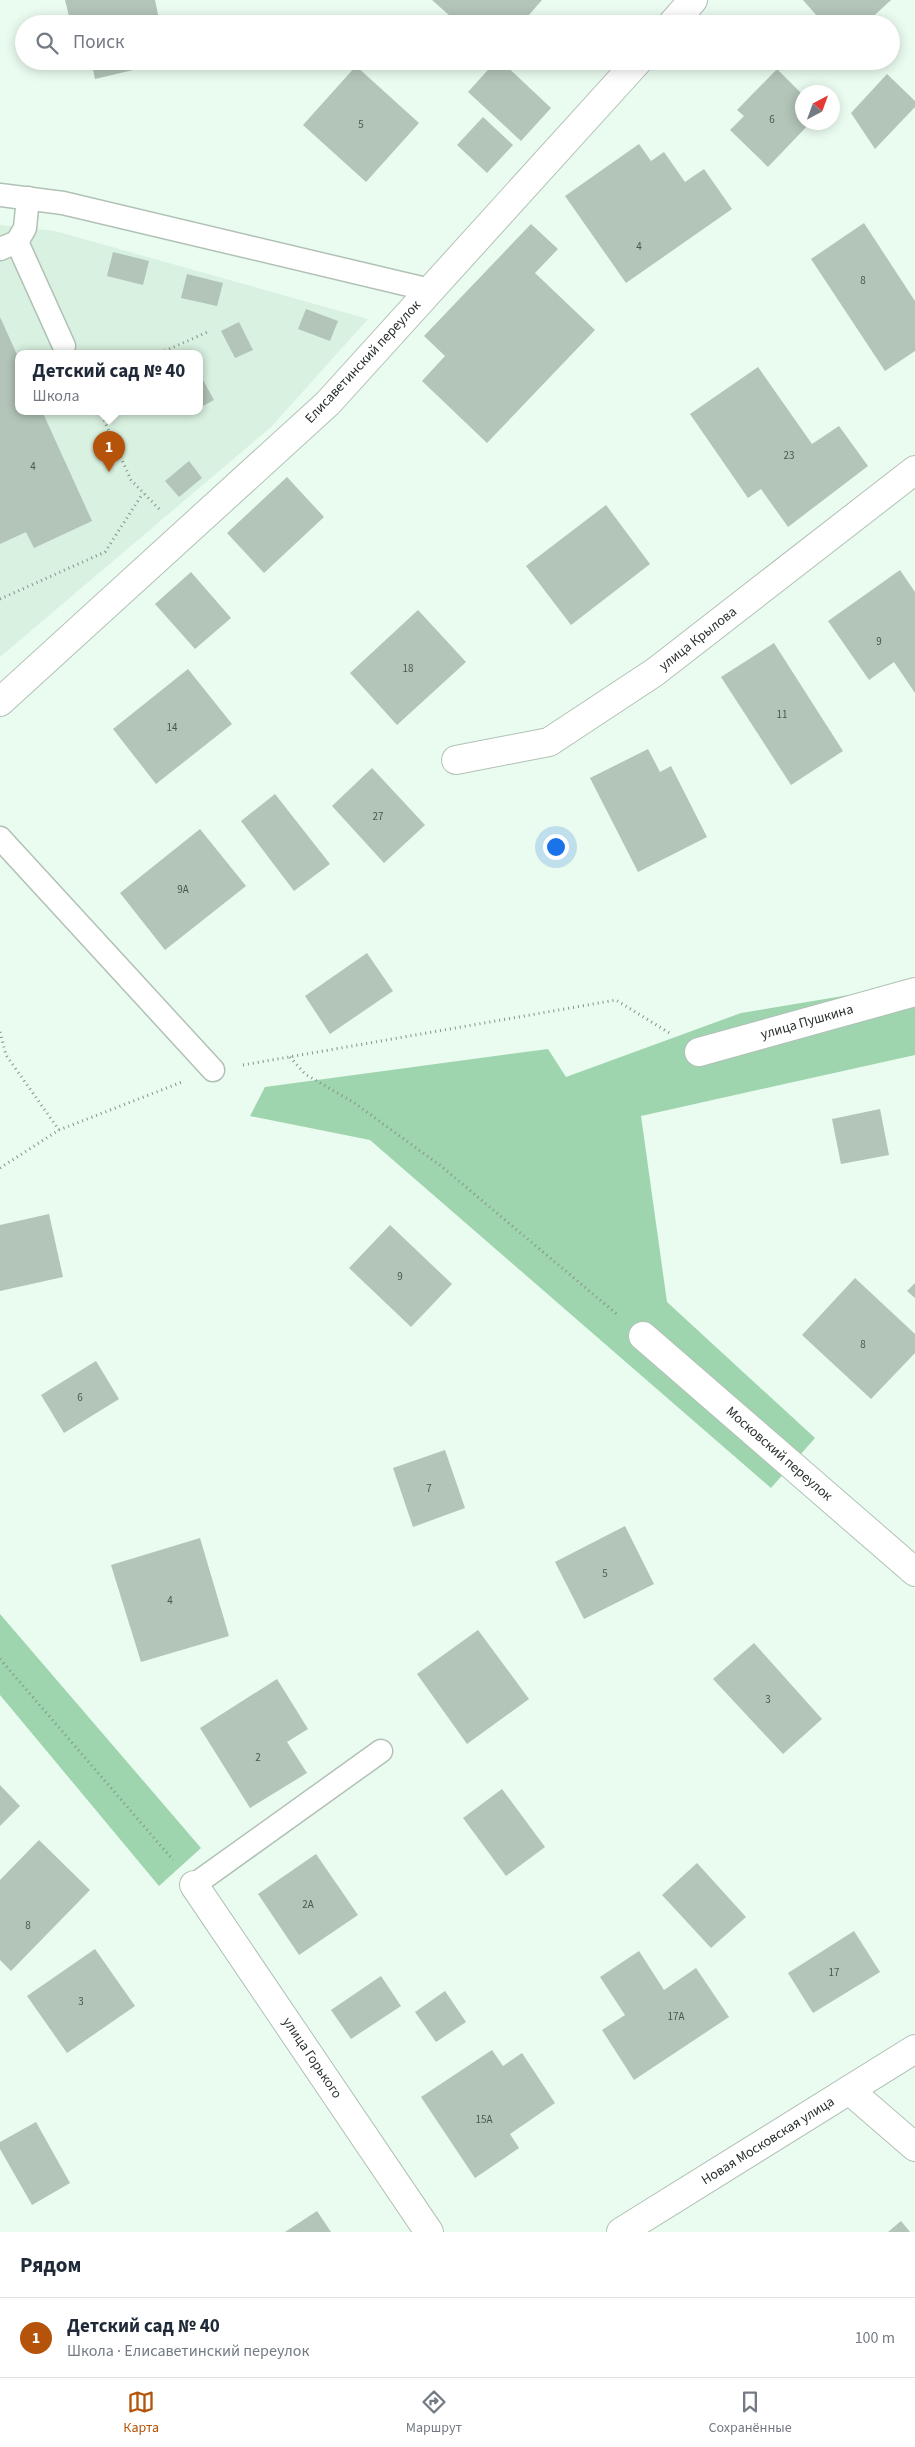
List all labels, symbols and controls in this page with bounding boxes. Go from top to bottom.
search box [15,15,900,70]
icon: search [33,29,61,57]
text: Поиск [73,29,124,56]
north arrow [795,85,840,130]
house number: 6 [769,112,775,127]
house number: 5 [358,117,364,132]
house number: 4 [636,239,642,254]
house number: 8 [860,273,866,288]
street label: Елисаветинский переулок [300,296,426,428]
popup [15,350,203,415]
text: Детский сад № 40 [33,358,185,385]
text: Школа [33,385,80,407]
pin: 1 [93,431,125,472]
house number: 23 [784,448,794,463]
house number: 4 [30,459,36,474]
street label: улица Крылова [655,602,741,676]
house number: 9 [876,634,882,649]
house number: 18 [403,661,414,676]
house number: 11 [777,707,787,722]
house number: 14 [167,720,178,735]
house number: 27 [373,809,383,824]
your location [543,834,569,860]
house number: 9А [177,882,189,897]
street label: улица Пушкина [758,999,856,1045]
house number: 9 [397,1269,403,1284]
house number: 8 [860,1337,866,1352]
house number: 6 [77,1390,83,1405]
street label: Московский переулок [721,1402,837,1506]
house number: 7 [426,1481,432,1496]
house number: 5 [602,1566,608,1581]
house number: 4 [167,1593,173,1608]
house number: 3 [765,1692,771,1707]
house number: 2 [255,1750,261,1765]
house number: 2А [302,1897,314,1912]
house number: 8 [25,1918,31,1933]
house number: 17 [829,1965,839,1980]
house number: 3 [78,1994,84,2009]
house number: 17А [668,2009,684,2024]
street label: улица Горького [277,2013,347,2103]
street label: Новая Московская улица [698,2092,838,2190]
house number: 15А [476,2112,492,2127]
text: Рядом [20,2250,81,2280]
text: Детский сад № 40 [67,2313,220,2340]
text: 1 [32,2327,40,2349]
text: 100 m [855,2327,895,2349]
text: Школа · Елисаветинский переулок [67,2340,309,2362]
tab: Карта [123,2388,159,2438]
tab: Маршрут [406,2388,462,2438]
tab: Сохранённые [709,2388,792,2438]

